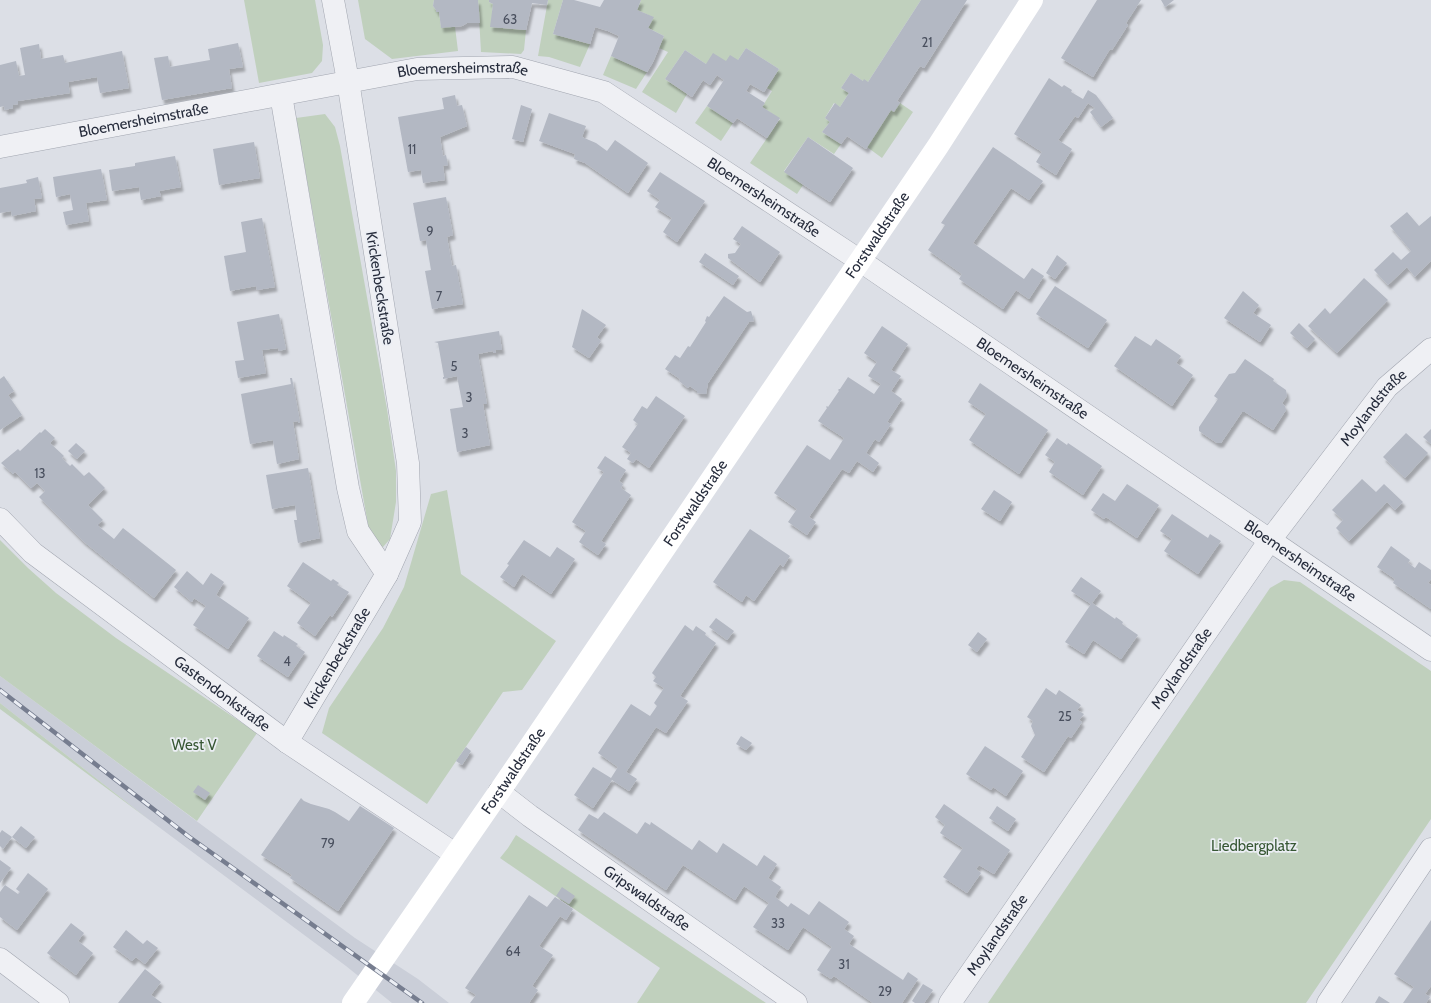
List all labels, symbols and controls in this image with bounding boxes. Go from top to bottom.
house number: 63 [503,11,517,27]
house number: 21 [921,34,933,50]
street label: Bloemersheimstraße [396,58,531,82]
street label: Bloemersheimstraße [77,99,210,141]
house number: 11 [408,141,416,157]
street label: Bloemersheimstraße [704,154,824,241]
street label: Forstwaldstraße [842,188,913,282]
house number: 9 [426,223,434,239]
street label: Krickenbeckstraße [362,230,398,346]
house number: 7 [436,288,443,304]
street label: Bloemersheimstraße [973,334,1092,423]
house number: 5 [450,358,458,374]
street label: Moylandstraße [1336,365,1410,449]
house number: 3 [465,389,473,405]
house number: 3 [461,425,469,441]
street label: Forstwaldstraße [660,456,731,550]
house number: 13 [34,465,46,481]
street label: Bloemersheimstraße [1241,516,1360,606]
street label: Krickenbeckstraße [300,604,374,712]
street label: Moylandstraße [1147,624,1216,712]
street label: Gastendonkstraße [170,652,274,736]
house number: 4 [283,653,291,669]
house number: 25 [1058,708,1072,724]
street label: Forstwaldstraße [477,724,549,818]
park label: West V [171,736,217,754]
house number: 79 [321,835,335,851]
park label: Liedbergplatz [1211,837,1297,855]
street label: Gripswaldstraße [600,862,694,935]
street label: Moylandstraße [963,890,1032,979]
house number: 33 [771,915,785,931]
house number: 64 [506,943,521,959]
house number: 31 [838,956,850,972]
house number: 29 [878,983,892,999]

